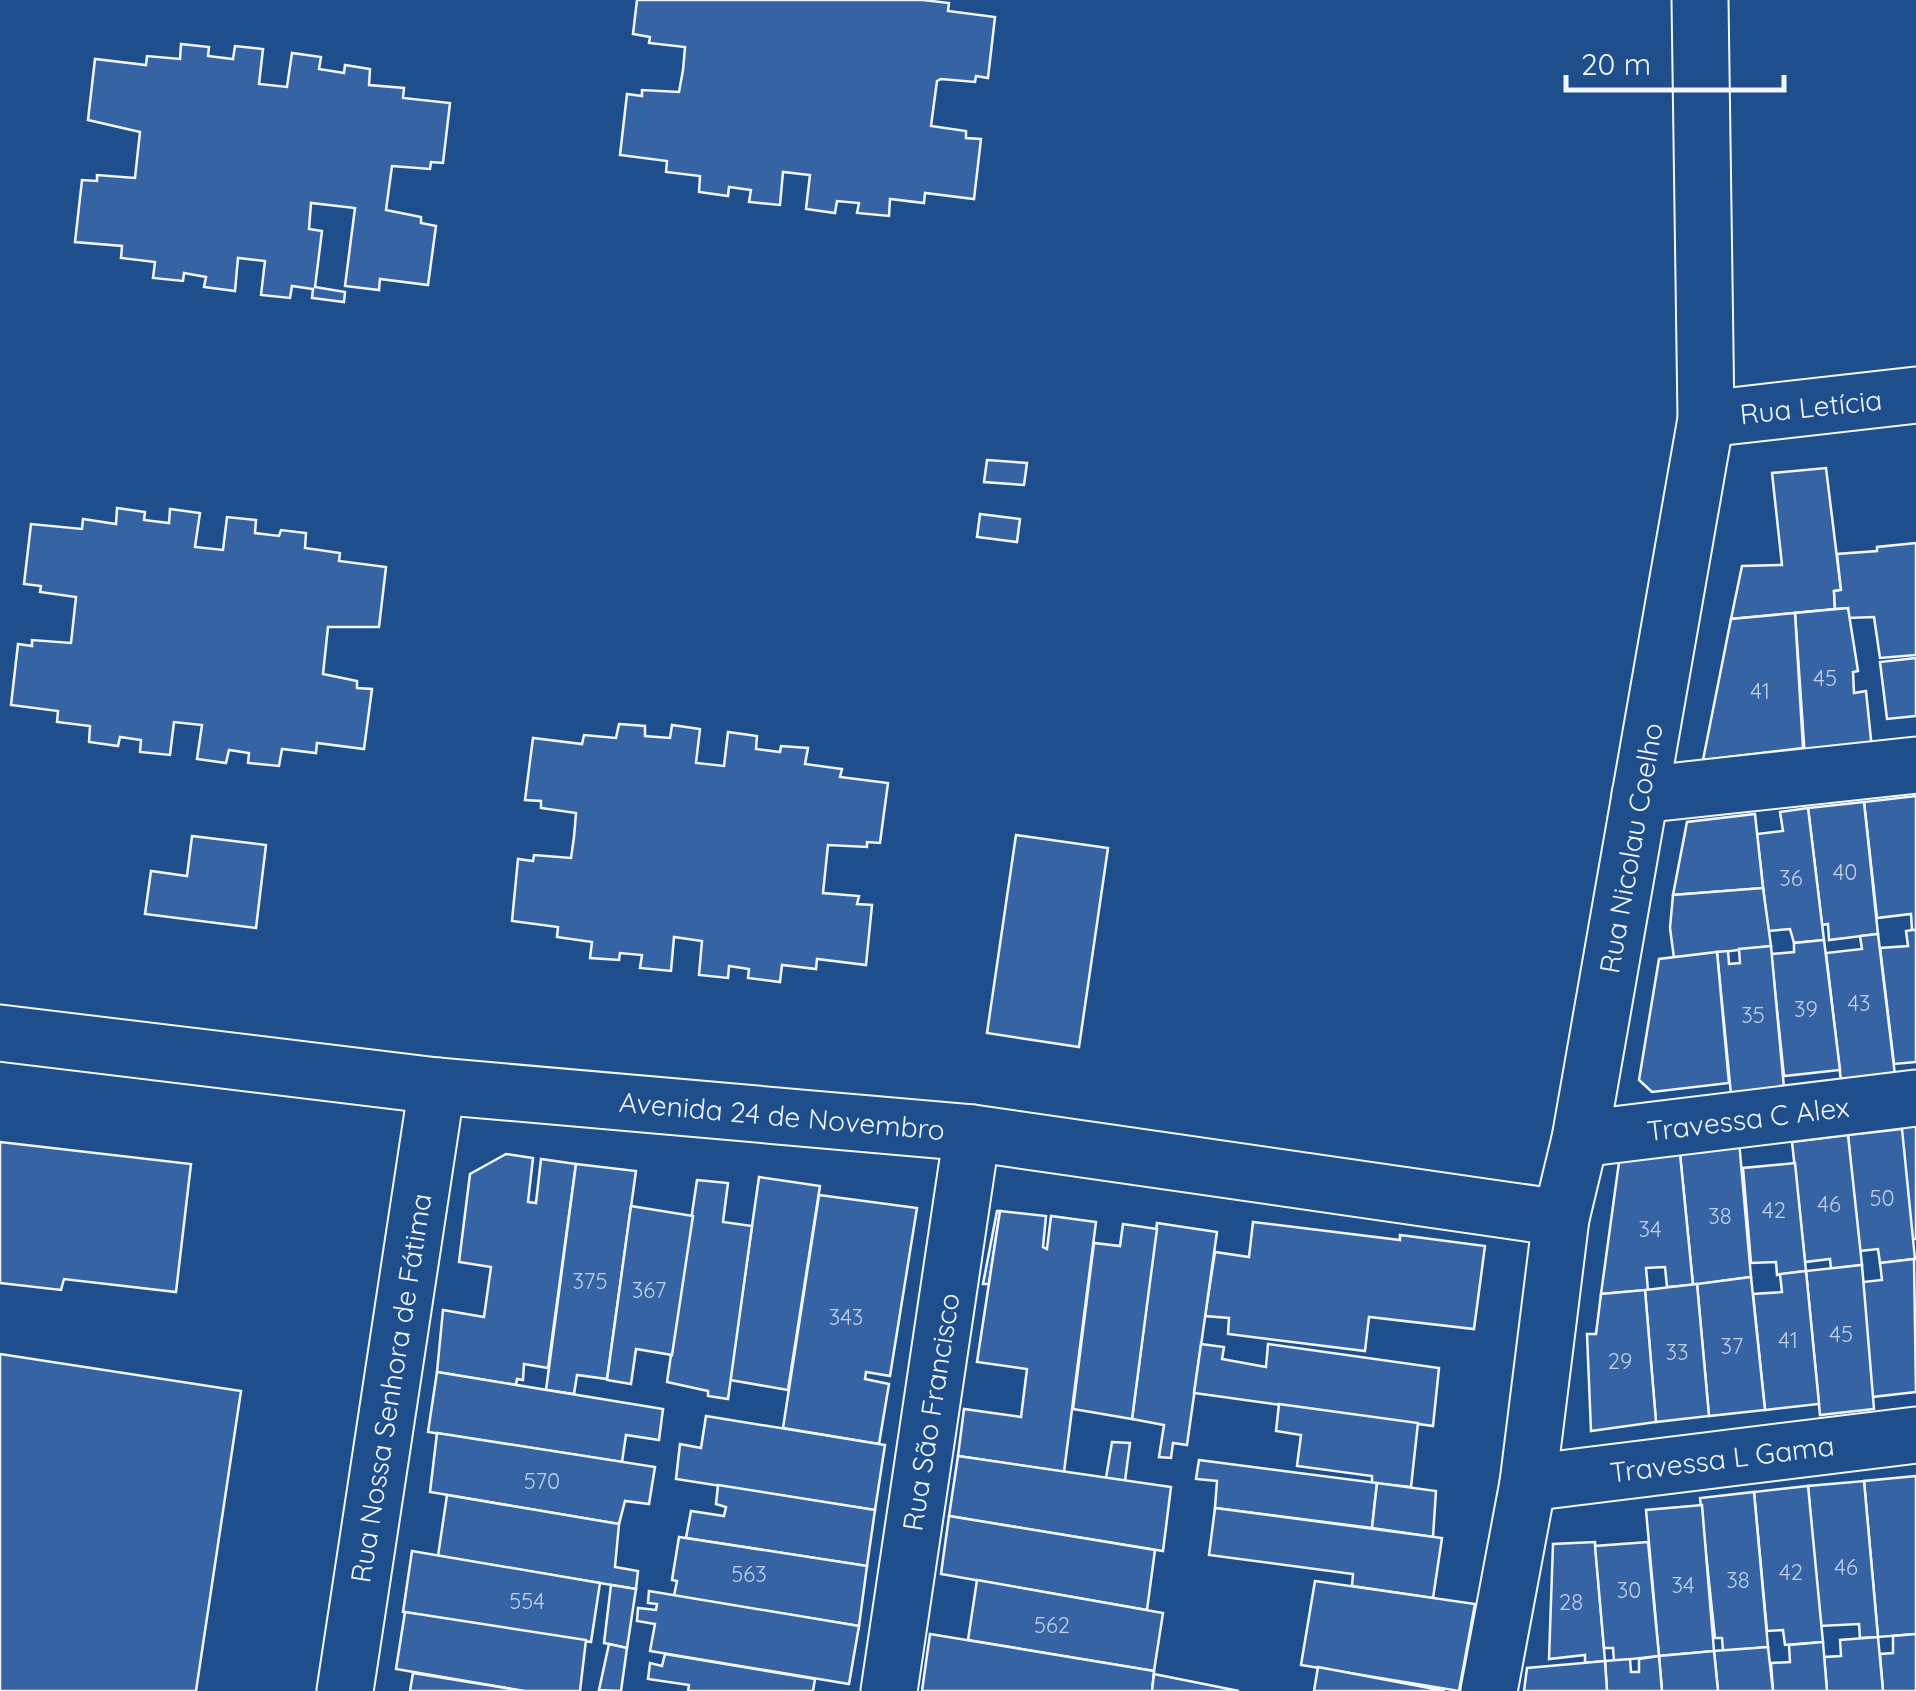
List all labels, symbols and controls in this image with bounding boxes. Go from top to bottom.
scale bar [1566,30,1784,92]
text: 20 m [1581,45,1651,83]
street label: Rua Letícia [1738,382,1884,431]
house number: 45 [1813,664,1837,692]
house number: 41 [1750,677,1770,705]
street label: Rua Nicolau Coelho [1591,720,1670,976]
house number: 40 [1833,858,1857,886]
house number: 36 [1779,864,1803,892]
house number: 43 [1847,989,1871,1017]
house number: 39 [1794,995,1818,1023]
house number: 35 [1741,1001,1765,1029]
street label: Avenida 24 de Novembro [618,1084,946,1147]
street label: Travessa C Alex [1645,1089,1851,1148]
house number: 50 [1869,1184,1895,1212]
house number: 46 [1817,1190,1841,1218]
street label: Rua Nossa Senhora de Fátima [342,1191,439,1585]
house number: 42 [1762,1196,1786,1224]
house number: 38 [1708,1202,1732,1230]
house number: 34 [1638,1215,1662,1243]
house number: 375 [573,1267,607,1295]
house number: 367 [632,1276,666,1304]
street label: Rua São Francisco [894,1290,967,1533]
house number: 343 [829,1303,863,1331]
house number: 45 [1829,1320,1853,1348]
house number: 41 [1778,1326,1798,1354]
house number: 37 [1721,1332,1743,1360]
house number: 33 [1665,1338,1689,1366]
house number: 29 [1608,1347,1632,1375]
street label: Travessa L Gama [1608,1427,1836,1490]
house number: 570 [524,1467,560,1495]
house number: 46 [1834,1553,1858,1581]
house number: 42 [1779,1558,1803,1586]
house number: 563 [731,1560,767,1588]
house number: 38 [1726,1566,1750,1594]
house number: 34 [1671,1571,1695,1599]
house number: 30 [1617,1576,1641,1604]
house number: 554 [509,1587,545,1615]
house number: 28 [1559,1588,1583,1616]
house number: 562 [1034,1611,1070,1639]

